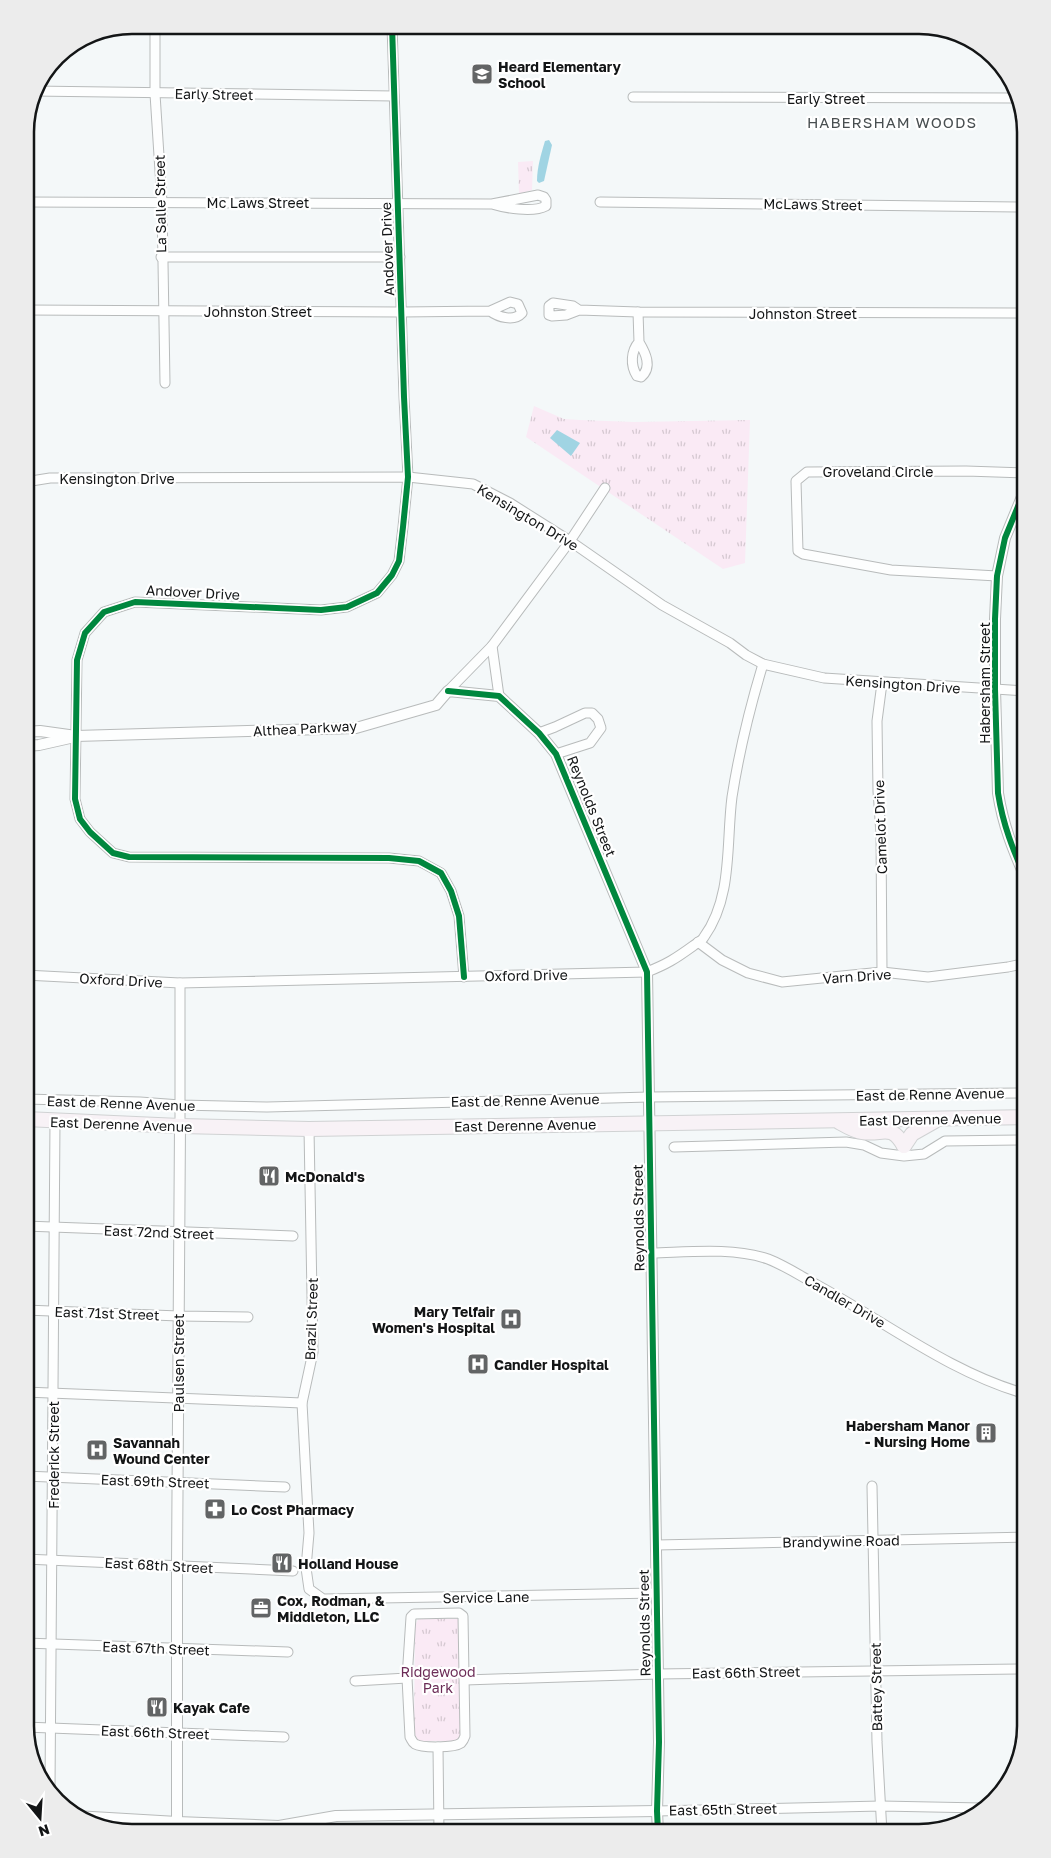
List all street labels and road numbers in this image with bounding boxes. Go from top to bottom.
street label: Early Street [174,85,254,103]
street label: Early Street [787,90,865,107]
street label: La Salle Street [151,155,169,253]
street label: Mc Laws Street [207,194,309,211]
street label: McLaws Street [763,195,863,213]
street label: Andover Drive [377,202,397,296]
street label: Johnston Street [204,303,312,320]
street label: Johnston Street [749,305,857,322]
street label: Groveland Circle [823,463,933,480]
street label: Kensington Drive [59,470,175,487]
street label: Kensington Drive [474,480,582,554]
street label: Andover Drive [146,581,240,603]
street label: Habersham Street [976,622,993,744]
street label: Kensington Drive [845,671,961,697]
street label: Althea Parkway [253,717,358,739]
street label: Reynolds Street [564,753,620,859]
street label: Camelot Drive [870,779,890,875]
street label: Varn Drive [822,965,892,987]
street label: Oxford Drive [484,966,568,984]
street label: Oxford Drive [79,969,163,991]
street label: East de Renne Avenue [855,1084,1005,1104]
street label: East de Renne Avenue [450,1090,600,1110]
street label: East de Renne Avenue [46,1092,196,1114]
street label: East Derenne Avenue [859,1109,1001,1129]
street label: East Derenne Avenue [50,1113,192,1135]
street label: East Derenne Avenue [454,1115,596,1135]
street label: Reynolds Street [629,1164,647,1272]
street label: East 72nd Street [103,1222,215,1242]
street label: Candler Drive [801,1271,889,1331]
street label: Brazil Street [301,1277,321,1361]
street label: East 71st Street [54,1303,160,1323]
street label: Paulsen Street [170,1314,187,1412]
street label: Frederick Street [45,1401,62,1509]
street label: East 69th Street [100,1471,210,1491]
street label: Brandywine Road [782,1531,900,1551]
street label: East 68th Street [104,1554,214,1576]
street label: Reynolds Street [635,1569,653,1677]
street label: Service Lane [443,1588,529,1606]
street label: East 67th Street [102,1638,210,1658]
street label: Battey Street [867,1642,885,1732]
street label: East 66th Street [691,1663,801,1681]
street label: East 66th Street [100,1722,210,1742]
street label: East 65th Street [669,1800,777,1818]

